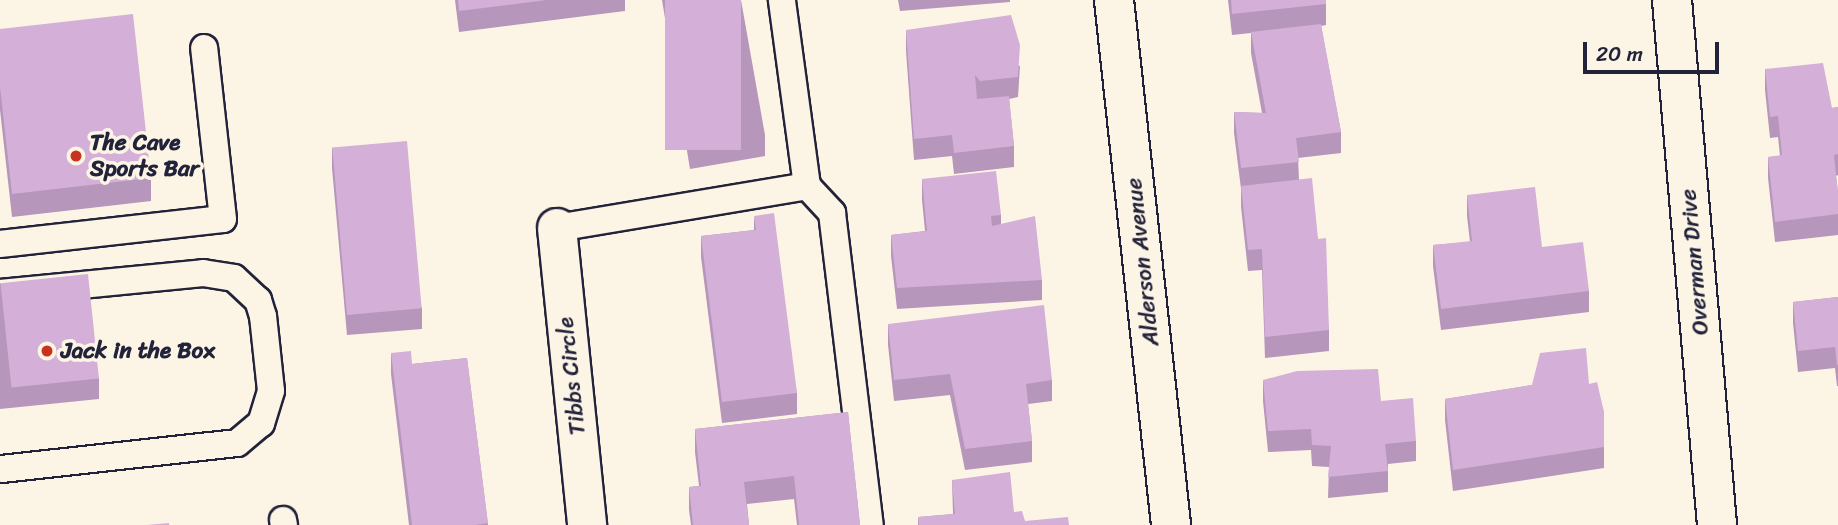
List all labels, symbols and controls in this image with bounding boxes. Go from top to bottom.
scale bar [1586,28,1722,72]
text: 20 m [1596,35,1643,73]
place label: The Cave Sports Bar [90,129,199,183]
marker: The Cave Sports Bar [68,148,84,164]
street label: Alderson Avenue [1120,176,1166,348]
street label: Overman Drive [1675,188,1715,336]
street label: Tibbs Circle [552,315,592,437]
place label: Jack in the Box [61,337,216,365]
marker: Jack in the Box [39,343,55,359]

